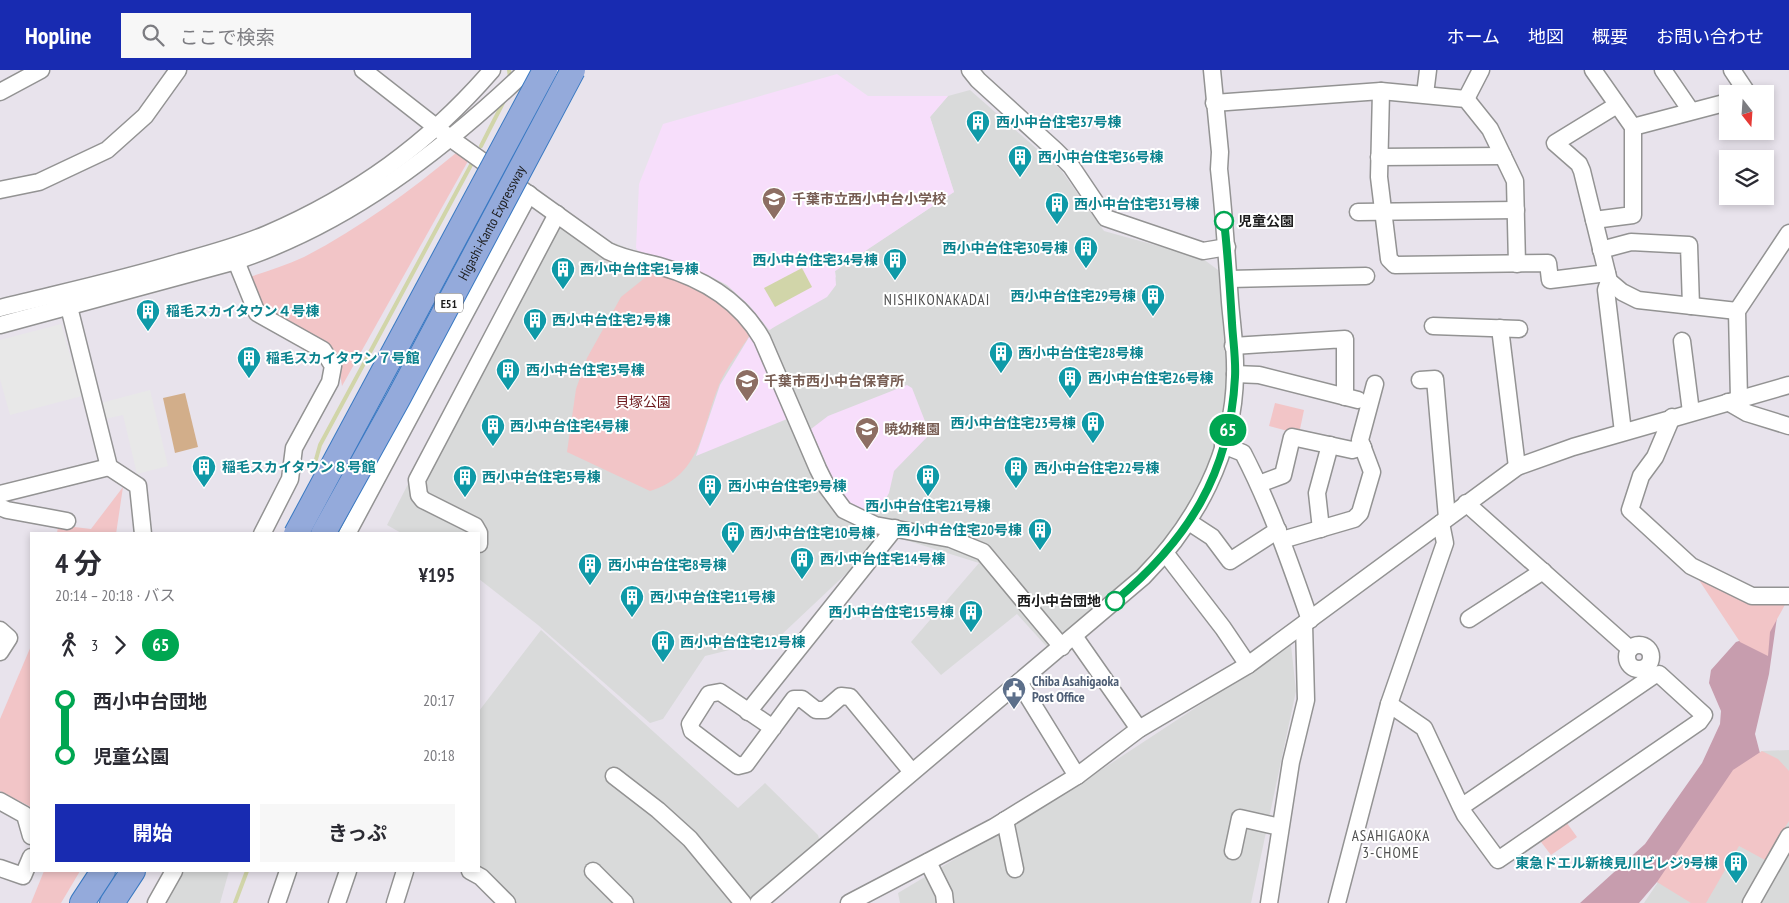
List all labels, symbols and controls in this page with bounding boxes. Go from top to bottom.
search box [121,13,471,58]
text: Hopline [25,20,91,51]
icon: search [139,21,167,49]
text: ここで検索 [179,25,275,49]
text: ホーム [1447,25,1500,48]
text: 地図 [1528,25,1564,48]
text: 概要 [1592,25,1628,48]
text: お問い合わせ [1656,25,1764,48]
north arrow [1719,85,1774,140]
map controls [1719,85,1774,205]
building icon: 西小中台住宅37号棟 [965,109,991,143]
place label: 西小中台住宅37号棟 [996,113,1121,131]
building icon: 西小中台住宅36号棟 [1007,144,1033,178]
place label: 西小中台住宅36号棟 [1038,148,1163,166]
button: layers [1719,150,1774,205]
street label: Higashi-Kanto Expressway [454,162,530,283]
school or university icon: 千葉市立西小中台小学校 [761,186,787,220]
place label: 千葉市立西小中台小学校 [792,190,946,208]
building icon: 西小中台住宅31号棟 [1044,191,1070,225]
place label: 西小中台住宅31号棟 [1074,195,1199,213]
marker: 児童公園 [1214,211,1234,231]
place label: 児童公園 [1238,212,1294,230]
building icon: 西小中台住宅30号棟 [1073,235,1099,269]
place label: 西小中台住宅30号棟 [943,239,1068,257]
building icon: 西小中台住宅34号棟 [882,247,908,281]
place label: 西小中台住宅34号棟 [753,251,878,269]
building icon: 西小中台住宅1号棟 [550,256,576,290]
place label: 西小中台住宅1号棟 [580,260,699,278]
building icon: 西小中台住宅29号棟 [1140,283,1166,317]
place label: 西小中台住宅29号棟 [1011,287,1136,305]
district label: NISHIKONAKADAI [884,290,990,309]
road number: E51 [435,294,463,312]
building icon: 稲毛スカイタウン４号棟 [135,298,161,332]
place label: 稲毛スカイタウン４号棟 [166,302,319,320]
building icon: 西小中台住宅2号棟 [522,307,548,341]
place label: 西小中台住宅2号棟 [552,311,671,329]
building icon: 西小中台住宅28号棟 [988,340,1014,374]
place label: 西小中台住宅28号棟 [1018,344,1143,362]
building icon: 稲毛スカイタウン７号館 [236,345,262,379]
place label: 稲毛スカイタウン７号館 [266,349,419,367]
building icon: 西小中台住宅3号棟 [495,357,521,391]
place label: 西小中台住宅3号棟 [526,361,645,379]
building icon: 西小中台住宅26号棟 [1057,365,1083,399]
school or university icon: 千葉市西小中台保育所 [734,368,760,402]
place label: 西小中台住宅26号棟 [1088,369,1213,387]
place label: 千葉市西小中台保育所 [764,372,904,390]
park label: 貝塚公園 [615,393,671,411]
building icon: 西小中台住宅23号棟 [1080,410,1106,444]
building icon: 西小中台住宅4号棟 [480,413,506,447]
place label: 西小中台住宅23号棟 [951,414,1076,432]
line badge: 65 [1206,414,1250,446]
school or university icon: 暁幼稚園 [854,416,880,450]
place label: 西小中台住宅4号棟 [510,417,629,435]
text: 65 [1219,418,1237,441]
place label: 暁幼稚園 [884,420,940,438]
building icon: 稲毛スカイタウン８号館 [191,454,217,488]
building icon: 西小中台住宅22号棟 [1003,455,1029,489]
place label: 稲毛スカイタウン８号館 [222,458,375,476]
place label: 西小中台住宅22号棟 [1034,459,1159,477]
building icon: 西小中台住宅21号棟 [915,463,941,497]
building icon: 西小中台住宅5号棟 [452,464,478,498]
place label: 西小中台住宅5号棟 [482,468,601,486]
building icon: 西小中台住宅9号棟 [697,473,723,507]
place label: 西小中台住宅9号棟 [728,477,847,495]
place label: 西小中台住宅21号棟 [865,497,991,515]
building icon: 西小中台住宅20号棟 [1027,517,1053,551]
building icon: 西小中台住宅10号棟 [720,520,746,554]
place label: 西小中台住宅20号棟 [897,521,1022,539]
place label: 西小中台住宅10号棟 [750,524,875,542]
text: 4 分 [55,544,102,581]
building icon: 西小中台住宅14号棟 [789,546,815,580]
place label: 西小中台住宅14号棟 [820,550,945,568]
building icon: 西小中台住宅8号棟 [577,552,603,586]
place label: 西小中台住宅8号棟 [608,556,727,574]
text: ¥195 [419,563,455,587]
building icon: 西小中台住宅11号棟 [619,584,645,618]
text: 20:14 – 20:18 · バス [55,585,175,605]
place label: 西小中台住宅11号棟 [650,588,775,606]
marker: 西小中台団地 [1105,591,1125,611]
place label: 西小中台団地 [1017,592,1101,610]
building icon: 西小中台住宅15号棟 [958,599,984,633]
place label: 西小中台住宅15号棟 [829,603,954,621]
building icon: 西小中台住宅12号棟 [650,629,676,663]
icon: walk [55,631,83,659]
icon: forward [106,631,134,659]
text: 65 [152,633,169,656]
place label: 西小中台住宅12号棟 [680,633,805,651]
text: 3 [91,635,98,655]
place label: Chiba Asahigaoka Post Office [1032,672,1119,706]
public building icon: Chiba Asahigaoka Post Office [1001,676,1027,710]
text: 西小中台団地 [93,689,207,713]
text: 20:17 [423,690,455,710]
text: 児童公園 [93,744,169,768]
text: 20:18 [423,745,455,765]
button: 開始 [55,804,250,862]
button: きっぷ [260,804,455,862]
district label: ASAHIGAOKA 3-CHOME [1352,826,1430,862]
building icon: 東急ドエル新検見川ビレジ9号棟 [1723,850,1749,884]
place label: 東急ドエル新検見川ビレジ9号棟 [1515,854,1718,872]

